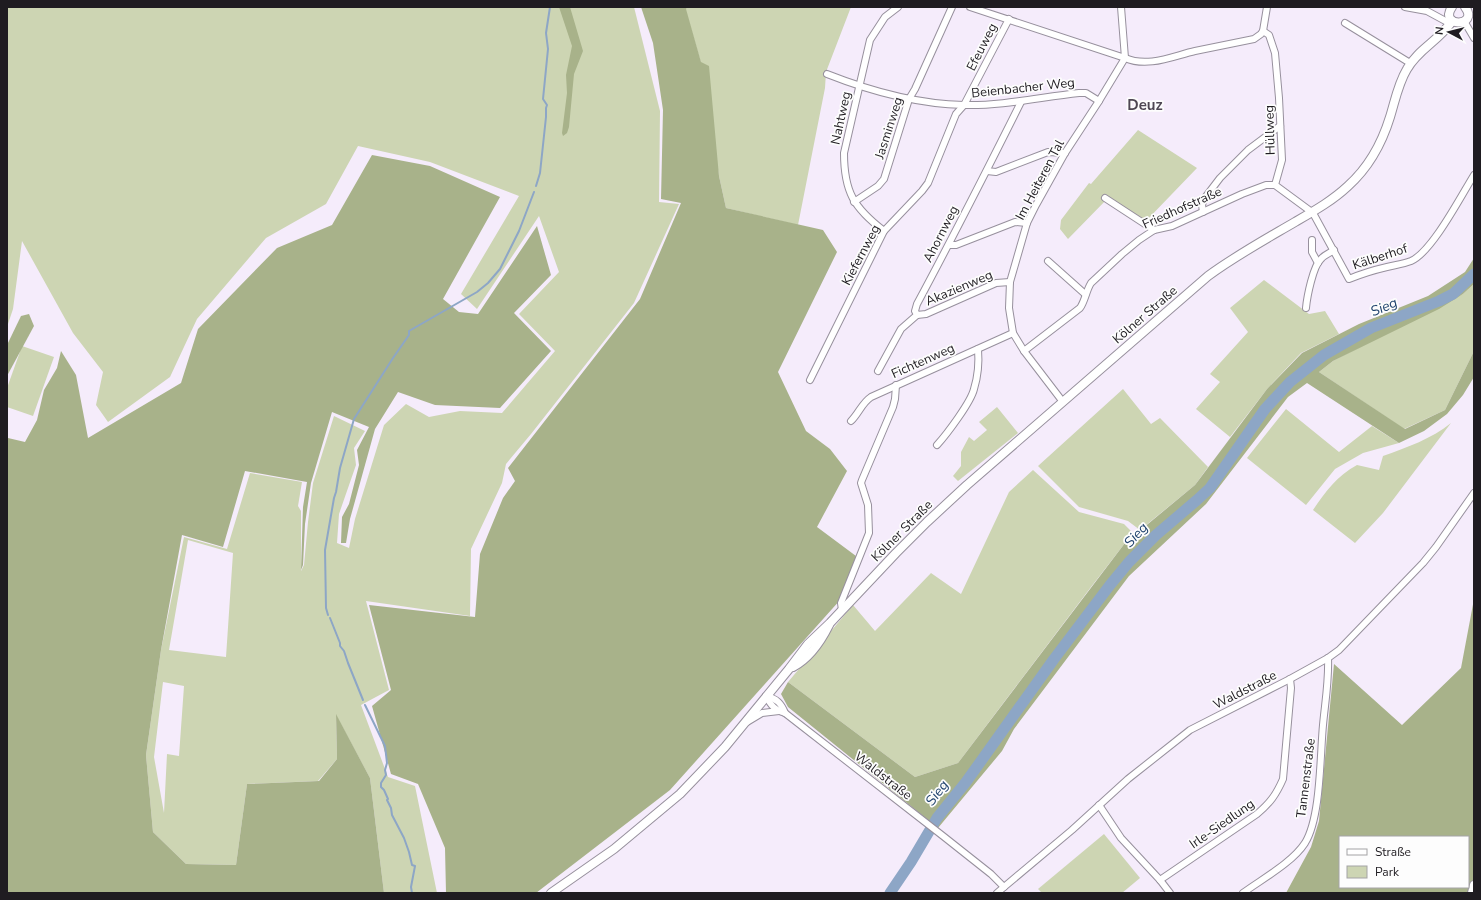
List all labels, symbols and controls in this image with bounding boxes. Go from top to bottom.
north arrow [1429,12,1469,52]
street label: Efeuweg [962,20,1002,74]
text: N [1432,26,1448,36]
street label: Beienbacher Weg [970,74,1076,102]
street label: Nahtweg [827,90,855,146]
street label: Jasminweg [870,95,907,162]
district label: Deuz [1127,95,1163,115]
street label: Hüllweg [1260,105,1280,155]
street label: Im Heiteren Tal [1011,136,1069,223]
street label: Friedhofstraße [1139,182,1225,234]
street label: Ahornweg [919,203,963,265]
street label: Kiefernweg [837,221,885,289]
street label: Kälberhof [1350,239,1410,274]
street label: Akazienweg [923,266,995,310]
street label: Kölner Straße [1109,282,1181,348]
water label: Sieg [1368,293,1400,321]
street label: Fichtenweg [888,339,958,383]
street label: Kölner Straße [867,496,937,566]
water label: Sieg [1120,518,1152,552]
street label: Waldstraße [1210,666,1280,714]
street label: Tannenstraße [1292,737,1320,819]
street label: Waldstraße [850,748,916,804]
water label: Sieg [921,776,953,810]
street label: Irle-Siedlung [1186,795,1258,853]
legend [1339,836,1469,888]
text: Straße [1375,844,1411,860]
text: Park [1375,864,1400,880]

